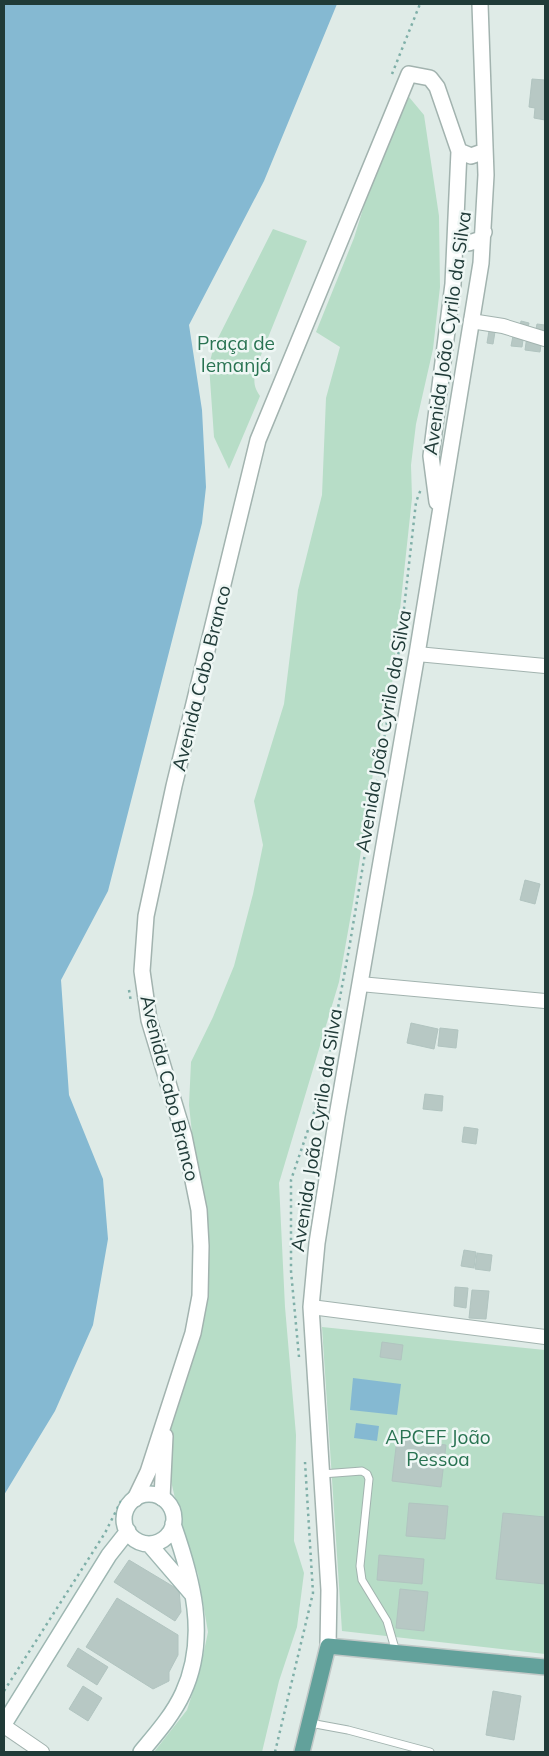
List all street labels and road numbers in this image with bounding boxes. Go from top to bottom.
street label: Avenida João Cyrilo da Silva [418,210,476,456]
street label: Avenida Cabo Branco [166,583,236,773]
street label: Avenida João Cyrilo da Silva [350,608,416,854]
street label: Avenida Cabo Branco [135,993,205,1183]
street label: Avenida João Cyrilo da Silva [285,1007,347,1253]

